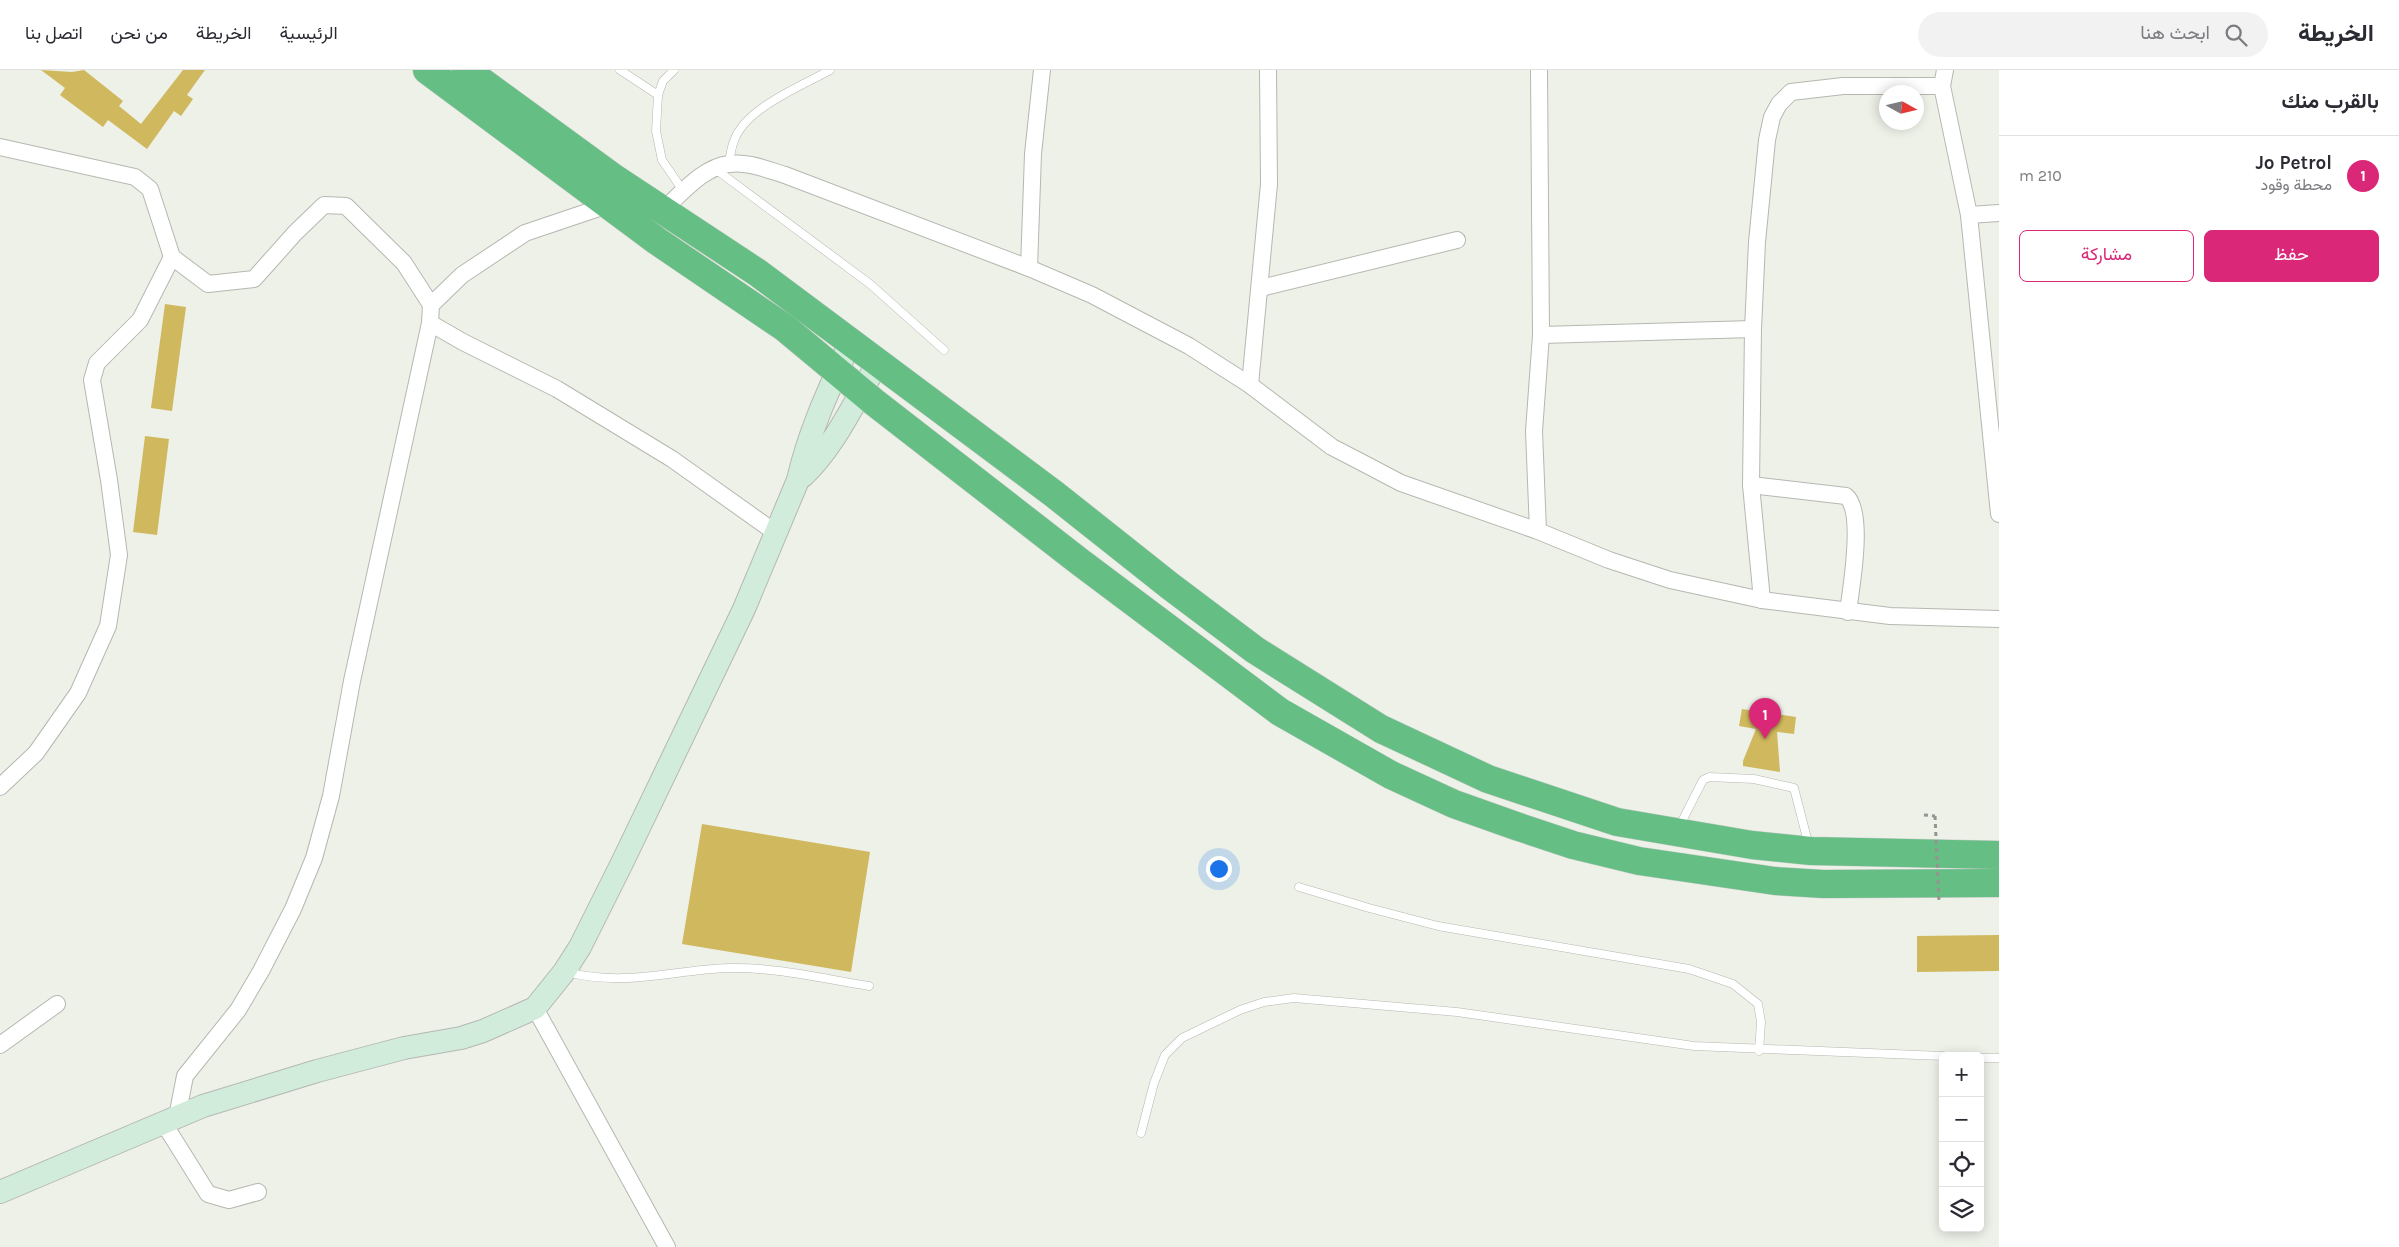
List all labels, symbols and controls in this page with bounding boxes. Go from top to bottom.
search box [1918,12,2268,57]
text: الخريطة [2298,19,2374,47]
icon: search [2222,21,2250,49]
text: اتصل بنا [25,22,83,44]
text: من نحن [111,22,168,44]
text: الخريطة [196,22,252,44]
text: الرئيسية [280,22,338,44]
text: ابحث هنا [2140,22,2210,44]
north arrow [1879,85,1924,130]
text: بالقرب منك [2281,89,2379,113]
text: Jo Petrol [2255,152,2332,174]
text: 210 m [2019,166,2062,185]
text: 1 [2360,166,2366,185]
text: محطة وقود [2260,175,2332,194]
button: مشاركة [2019,230,2194,282]
button: حفظ [2204,230,2379,282]
pin: 1 [1749,698,1781,739]
your location [1206,856,1232,882]
map controls [1939,1052,1984,1232]
button: + [1939,1052,1984,1097]
button: − [1939,1097,1984,1142]
button: locate [1939,1142,1984,1187]
button: layers [1939,1187,1984,1232]

